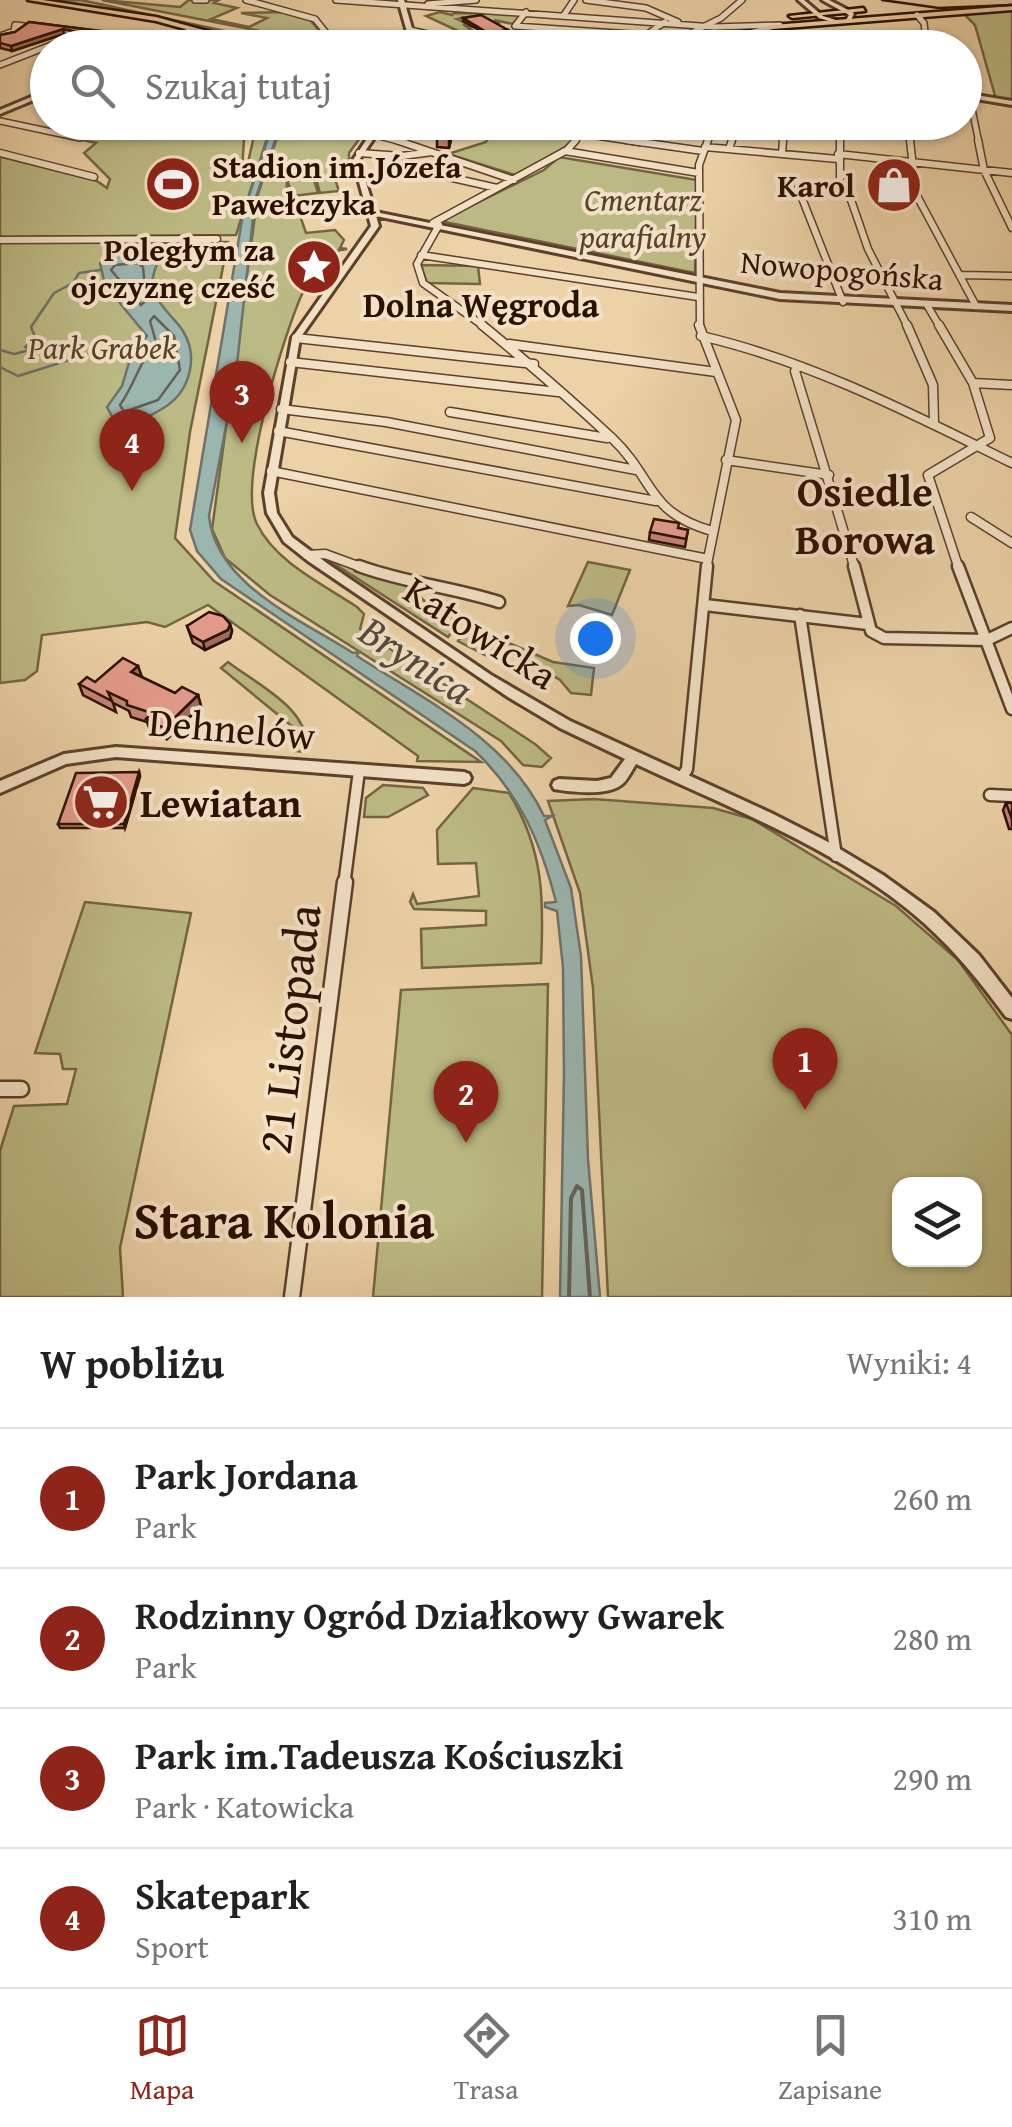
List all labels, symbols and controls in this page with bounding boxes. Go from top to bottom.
search box [30,30,982,140]
text: Szukaj tutaj [145,57,332,113]
icon: search [65,58,120,113]
place label: Stadion im.Józefa Pawełczyka [212,143,462,227]
sports icon: Stadion im.Józefa Pawełczyka [143,154,203,214]
shop icon: Karol [864,155,924,215]
place label: Karol [777,162,855,209]
park label: Cmentarz parafialny [579,176,706,260]
place label: Poległym za ojczyznę cześć [71,226,276,310]
place icon: Poległym za ojczyznę cześć [284,237,344,297]
street label: Nowopogońska [739,238,945,302]
district label: Dolna Węgroda [363,279,599,330]
park label: Park Grabek [27,324,177,371]
pin: 3 [210,360,274,443]
pin: 4 [100,408,164,491]
district label: Osiedle Borowa [795,460,935,569]
street label: Katowicka [393,560,569,704]
water label: Brynica [347,599,486,719]
your location [570,613,621,664]
street label: Dehnelów [146,691,318,765]
supermarket icon: Lewiatan [71,772,131,832]
place label: Lewiatan [140,773,302,832]
street label: 21 Listopada [237,900,339,1158]
pin: 1 [772,1028,838,1110]
pin: 2 [434,1060,498,1143]
map controls [892,1177,982,1267]
button: layers [892,1177,982,1267]
district label: Stara Kolonia [134,1183,435,1256]
text: W pobliżu [40,1332,224,1393]
text: Wyniki: 4 [846,1339,972,1386]
text: Park Jordana [135,1447,358,1503]
text: 1 [64,1475,81,1522]
text: 260 m [893,1475,972,1522]
text: Park [135,1503,197,1550]
text: Rodzinny Ogród Działkowy Gwarek [135,1587,724,1643]
text: 2 [64,1615,81,1662]
text: 280 m [893,1615,972,1662]
text: Park [135,1643,197,1690]
text: Park im.Tadeusza Kościuszki [135,1727,624,1783]
text: 3 [64,1755,81,1802]
text: 290 m [893,1755,972,1802]
text: Park · Katowicka [135,1783,354,1830]
text: Skatepark [135,1867,309,1923]
text: 4 [64,1895,81,1942]
text: 310 m [893,1895,972,1942]
text: Sport [135,1923,209,1970]
tab: Mapa [130,2008,194,2109]
tab: Trasa [454,2008,518,2109]
tab: Zapisane [778,2008,882,2109]

